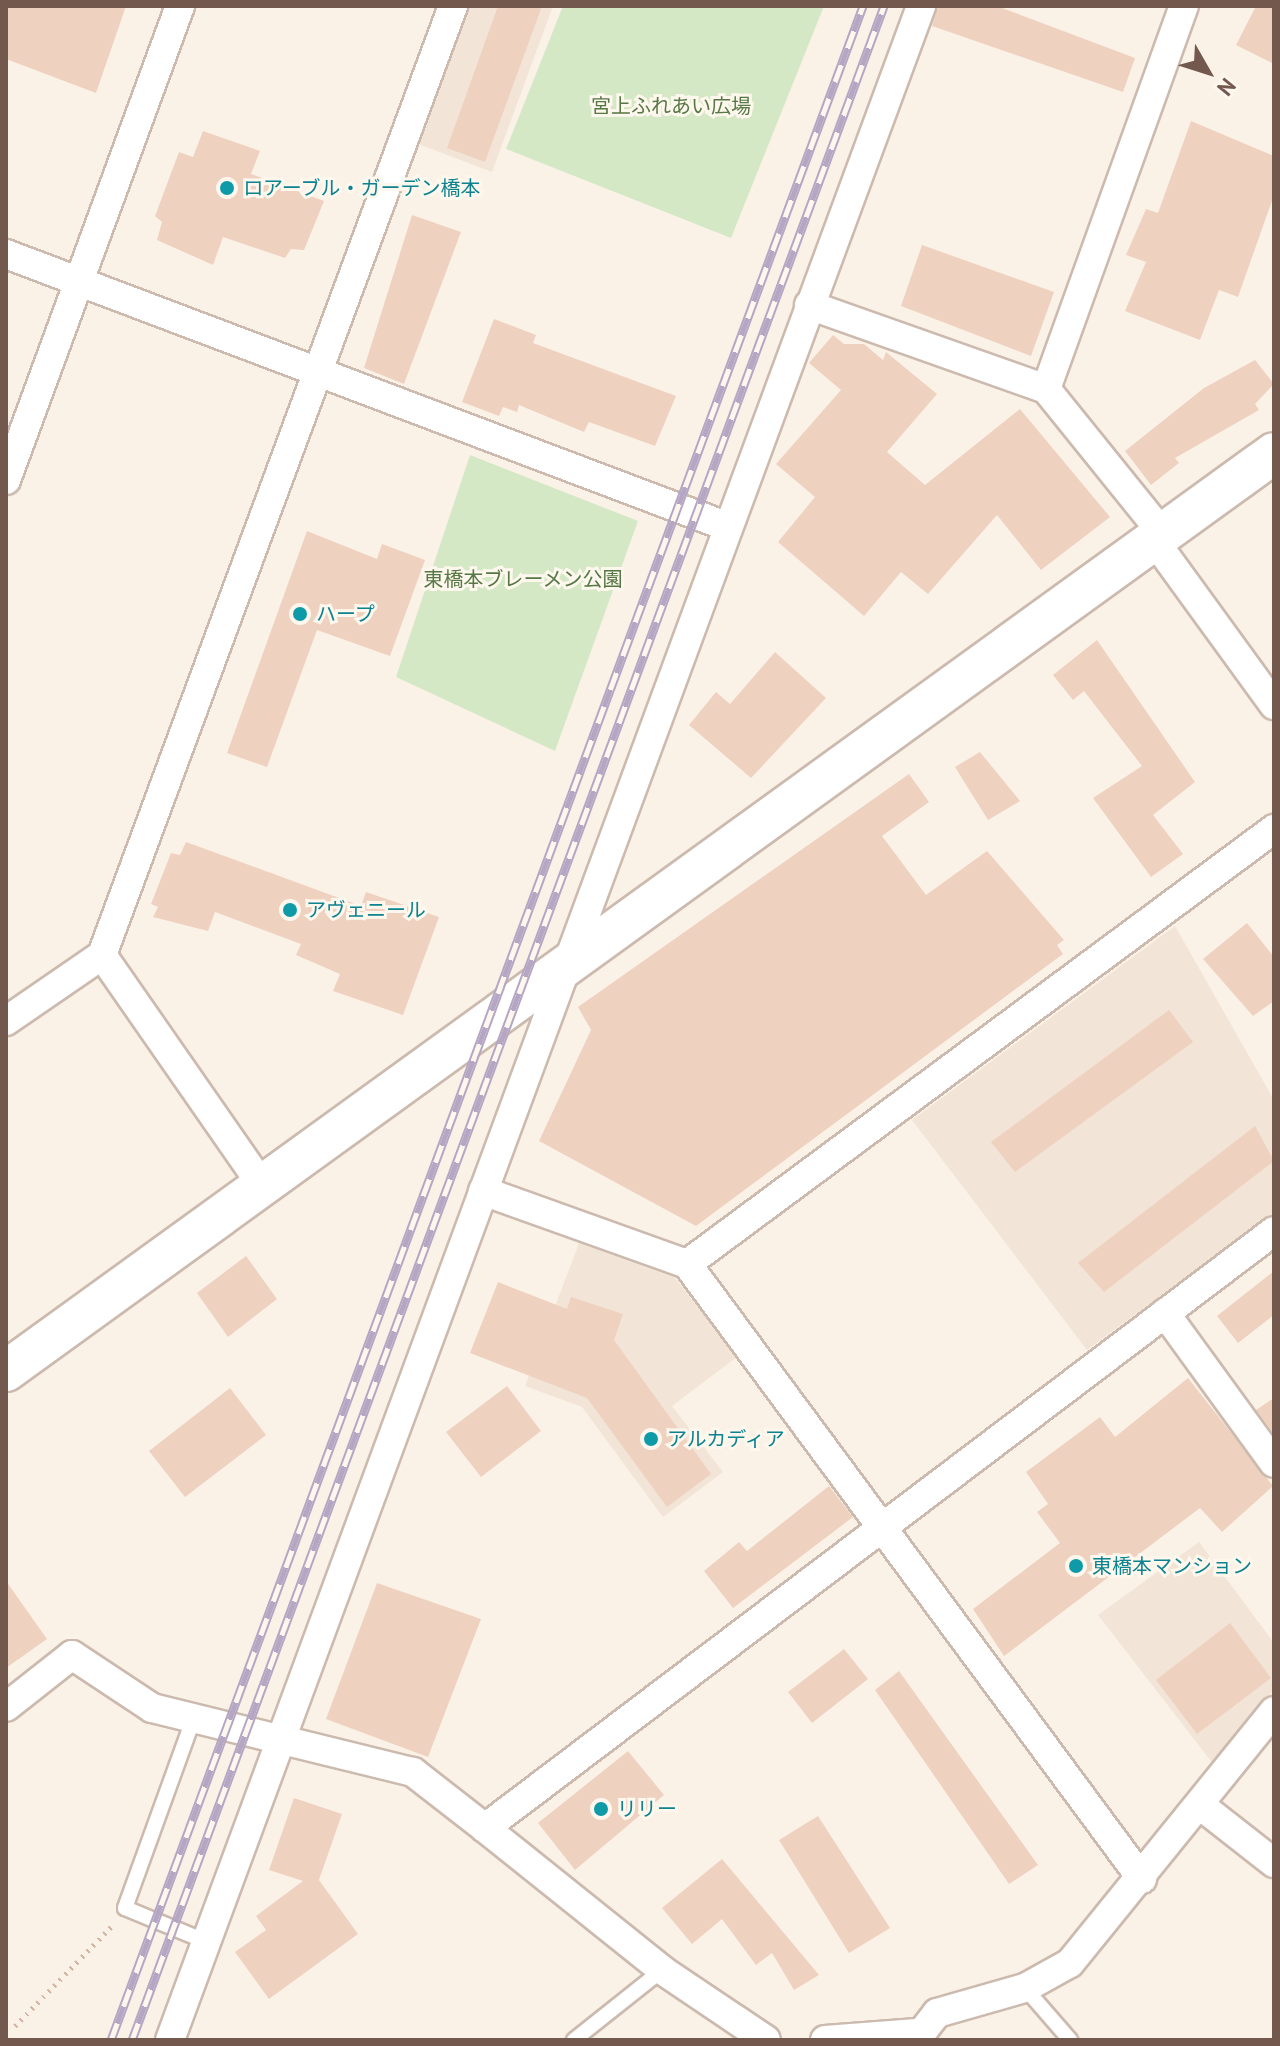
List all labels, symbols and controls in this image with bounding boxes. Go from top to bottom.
north arrow [1168,32,1248,112]
text: N [1211,73,1242,102]
park label: 宮上ふれあい広場 [591,94,751,118]
place label: ロアーブル・ガーデン橋本 [243,176,482,200]
marker: ロアーブル・ガーデン橋本 [218,179,236,197]
park label: 東橋本ブレーメン公園 [423,567,623,591]
place label: ハープ [316,602,376,626]
marker: ハープ [291,605,309,623]
place label: アヴェニール [306,898,426,922]
marker: アヴェニール [281,901,299,919]
place label: アルカディア [667,1427,787,1451]
marker: アルカディア [642,1430,660,1448]
place label: 東橋本マンション [1092,1554,1252,1578]
marker: 東橋本マンション [1067,1557,1085,1575]
place label: リリー [617,1797,677,1821]
marker: リリー [592,1800,610,1818]

